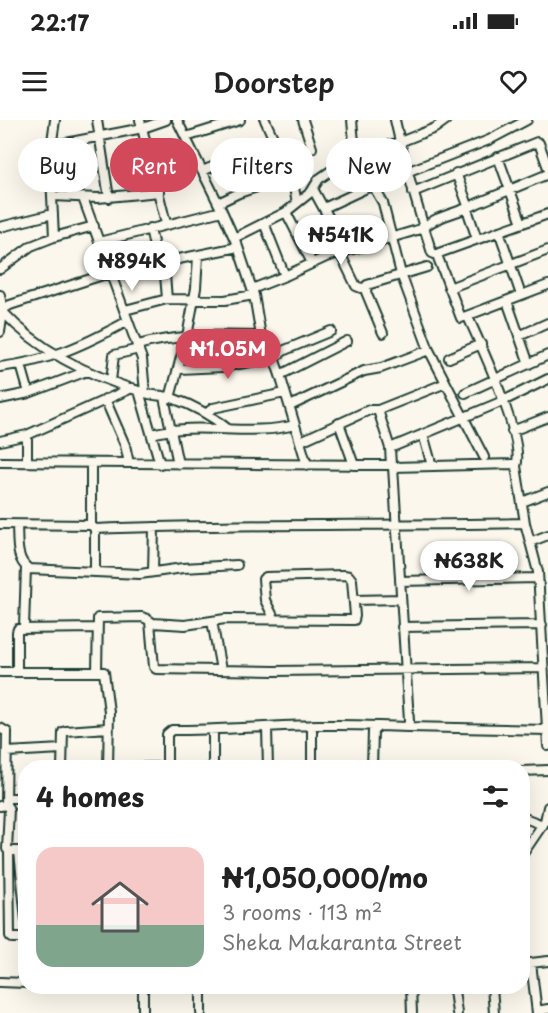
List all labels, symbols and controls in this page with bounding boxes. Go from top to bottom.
text: 22:17 [30,5,89,38]
text: Doorstep [213,61,335,102]
icon: menu [18,65,51,98]
icon: heart [497,65,530,98]
chip: Buy [18,138,98,192]
chip: Rent [110,138,198,192]
chip: Filters [210,138,314,192]
chip: New [326,138,412,192]
pin: ₦541K [299,215,383,266]
text: ₦541K [308,219,374,249]
pin: ₦894K [90,241,174,292]
text: ₦894K [98,245,166,275]
pin: ₦1.05M [179,329,277,380]
text: ₦1.05M [190,333,266,363]
pin: ₦638K [427,541,511,592]
text: ₦638K [434,545,504,575]
text: 4 homes [36,777,144,816]
icon: filters [479,780,512,813]
text: ₦1,050,000/mo [222,858,428,897]
icon: home [84,871,156,943]
text: 3 rooms · 113 m² [222,897,382,927]
text: Sheka Makaranta Street [222,927,462,957]

